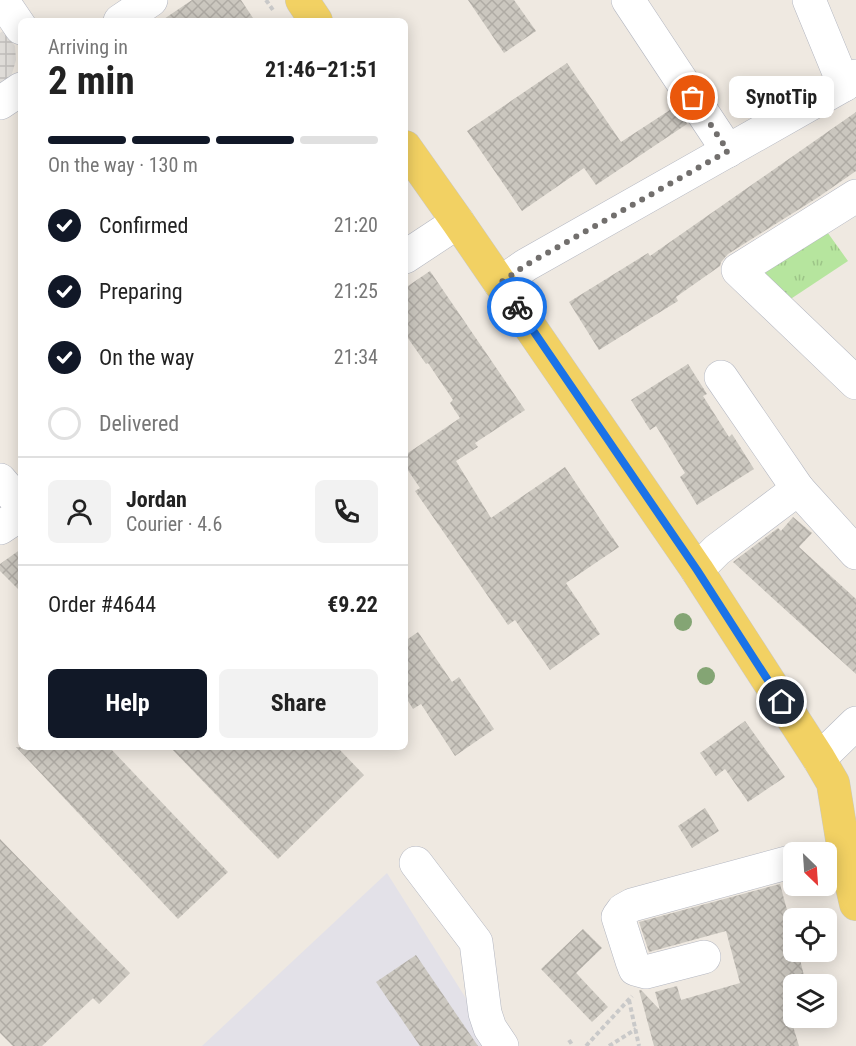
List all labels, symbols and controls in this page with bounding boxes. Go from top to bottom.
text: Arriving in [48,35,128,59]
text: 21:46–21:51 [265,57,378,82]
text: 2 min [48,58,135,104]
pin [667,72,718,123]
callout: SynotTip [729,77,834,119]
icon: bag [676,81,709,114]
text: SynotTip [746,85,817,109]
text: On the way · 130 m [48,153,198,177]
icon: check [48,209,81,242]
text: Confirmed [99,213,188,238]
text: 21:20 [334,213,378,237]
icon: check [48,275,81,308]
courier [487,277,547,337]
text: Preparing [99,279,183,304]
text: 21:25 [334,279,378,303]
icon: bike [501,291,534,324]
icon: check [48,341,81,374]
text: On the way [99,345,194,370]
text: 21:34 [334,345,378,369]
text: Delivered [99,411,179,436]
button: person [48,480,111,543]
button: phone [315,480,378,543]
text: Jordan [126,487,187,512]
text: Courier · 4.6 [126,512,222,536]
text: Order #4644 [48,592,156,617]
text: €9.22 [327,592,378,617]
button: Help [48,669,207,738]
button: Share [219,669,378,738]
pin [756,676,807,727]
icon: home [765,685,798,718]
north arrow [783,842,837,896]
map controls [783,842,837,1028]
button: locate [783,908,837,962]
button: layers [783,974,837,1028]

